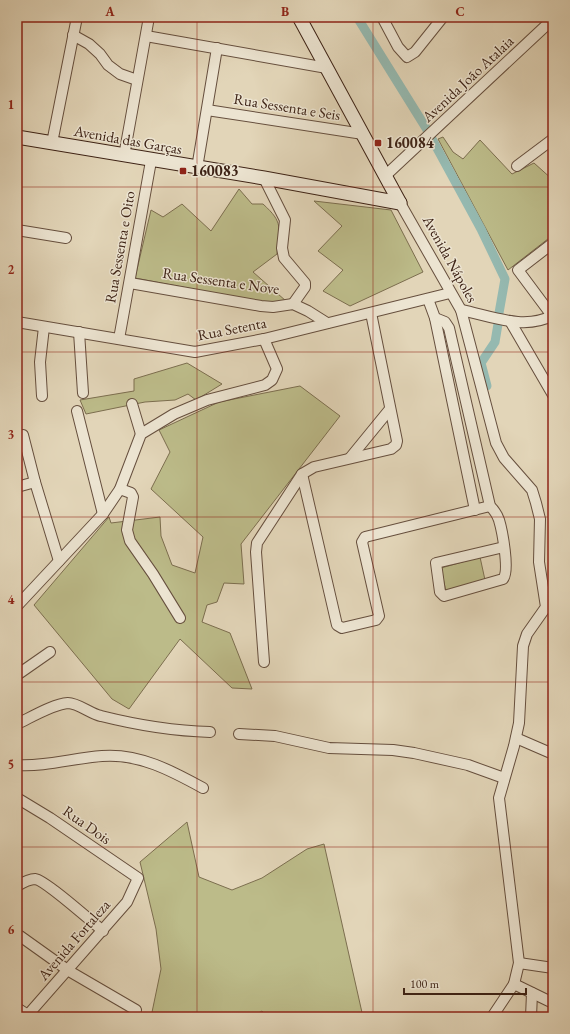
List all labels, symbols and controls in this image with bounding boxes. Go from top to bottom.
text: A [104,3,115,20]
text: B [281,3,289,20]
text: C [455,3,465,20]
street label: Avenida João Atalaia [417,31,517,127]
street label: Rua Sessenta e Seis [232,89,342,124]
text: 1 [8,96,15,113]
street label: Avenida das Garças [71,120,184,158]
place label: 160084 [386,133,435,152]
marker: 160084 [373,138,383,148]
place label: 160083 [191,161,239,180]
marker: 160083 [178,166,188,176]
street label: Rua Sessenta e Oito [100,189,139,305]
street label: Avenida Nápoles [418,211,482,306]
text: 2 [8,261,15,278]
street label: Rua Sessenta e Nove [162,263,281,298]
street label: Rua Setenta [196,313,268,344]
text: 3 [8,426,15,443]
text: 4 [8,591,15,608]
text: 5 [8,756,14,773]
street label: Rua Dois [59,801,115,848]
street label: Avenida Fortaleza [33,895,114,985]
text: 6 [8,921,15,938]
scale bar [404,970,526,996]
text: 100 m [410,976,440,992]

